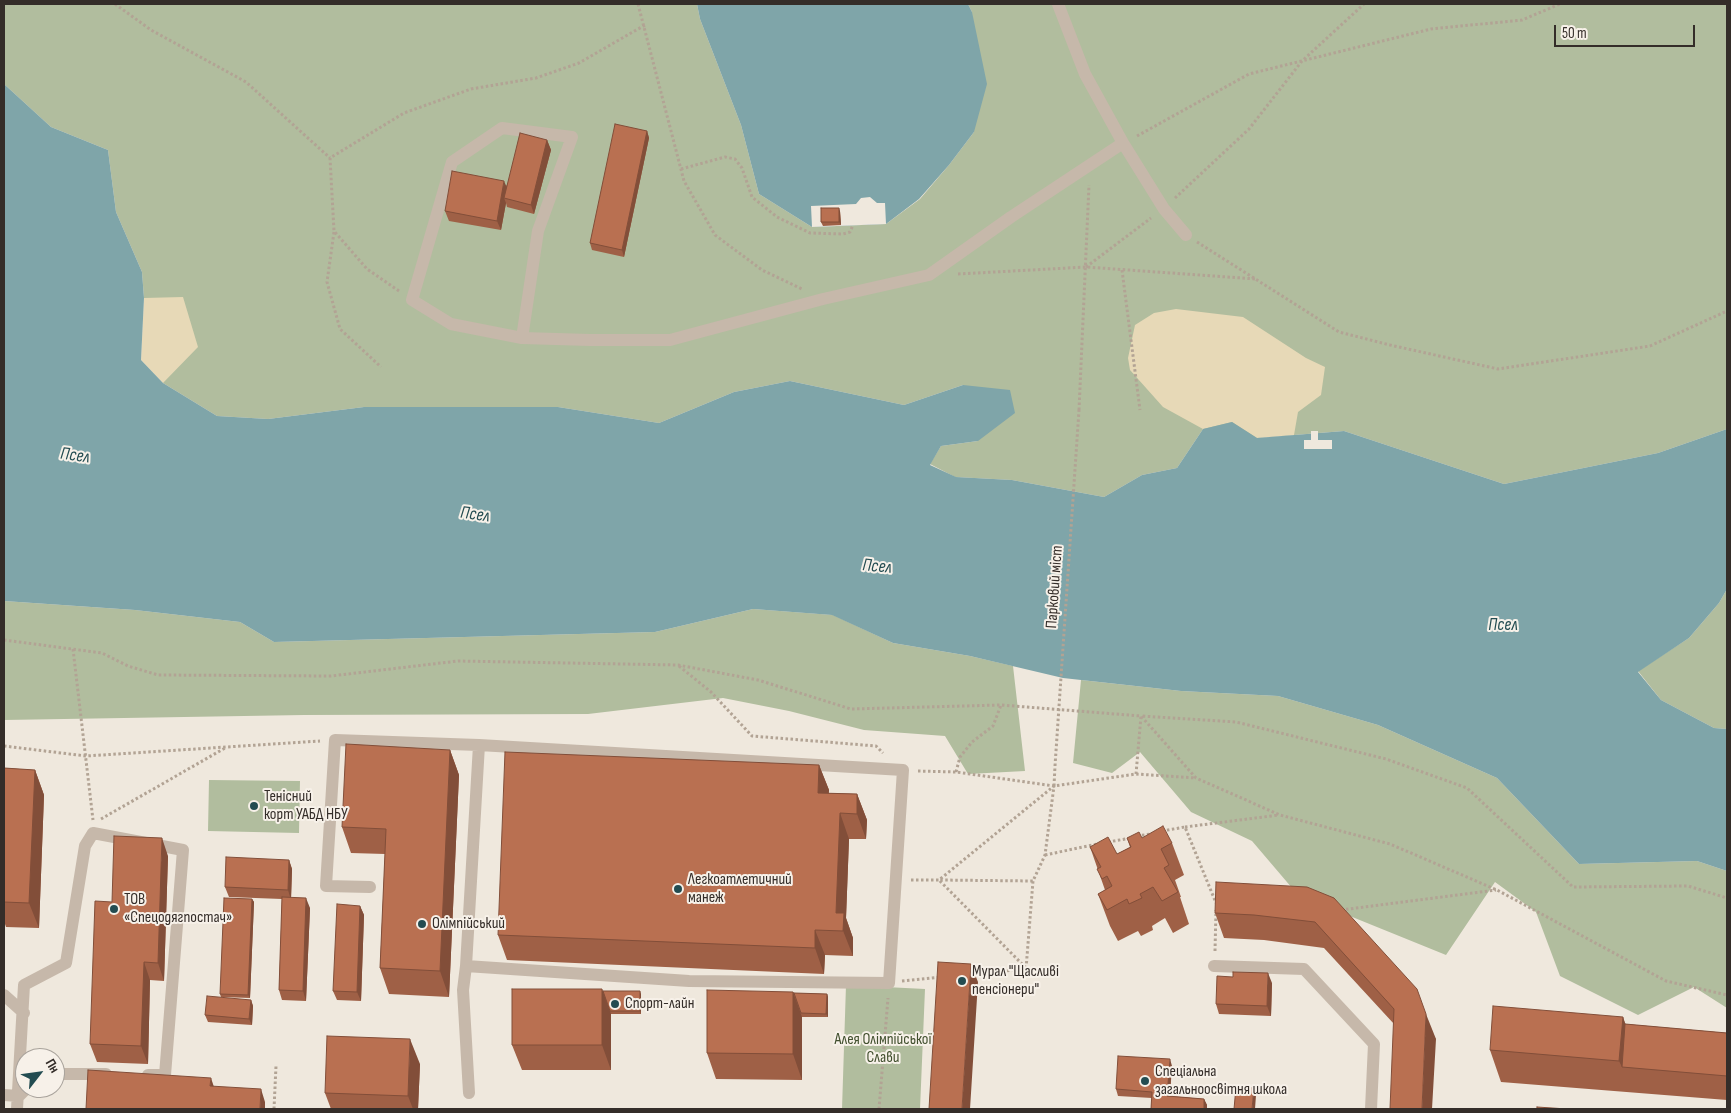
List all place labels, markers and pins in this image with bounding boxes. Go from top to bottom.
place label: Тенісний корт УАБД НБУ [264,787,348,825]
marker: Тенісний корт УАБД НБУ [248,800,260,812]
place label: Легкоатлетичний манеж [688,870,792,908]
marker: Легкоатлетичний манеж [672,883,684,895]
place label: ТОВ «Спецодягпостач» [124,890,232,928]
marker: ТОВ «Спецодягпостач» [108,903,120,915]
place label: Олімпійський [432,914,505,934]
marker: Олімпійський [416,918,428,930]
place label: Мурал "Щасливі пенсіонери" [972,962,1059,1000]
marker: Мурал "Щасливі пенсіонери" [956,975,968,987]
place label: Спорт-лайн [625,994,694,1014]
marker: Спорт-лайн [609,998,621,1010]
place label: Спеціальна загальноосвітня школа [1155,1062,1287,1100]
marker: Спеціальна загальноосвітня школа [1139,1075,1151,1087]

